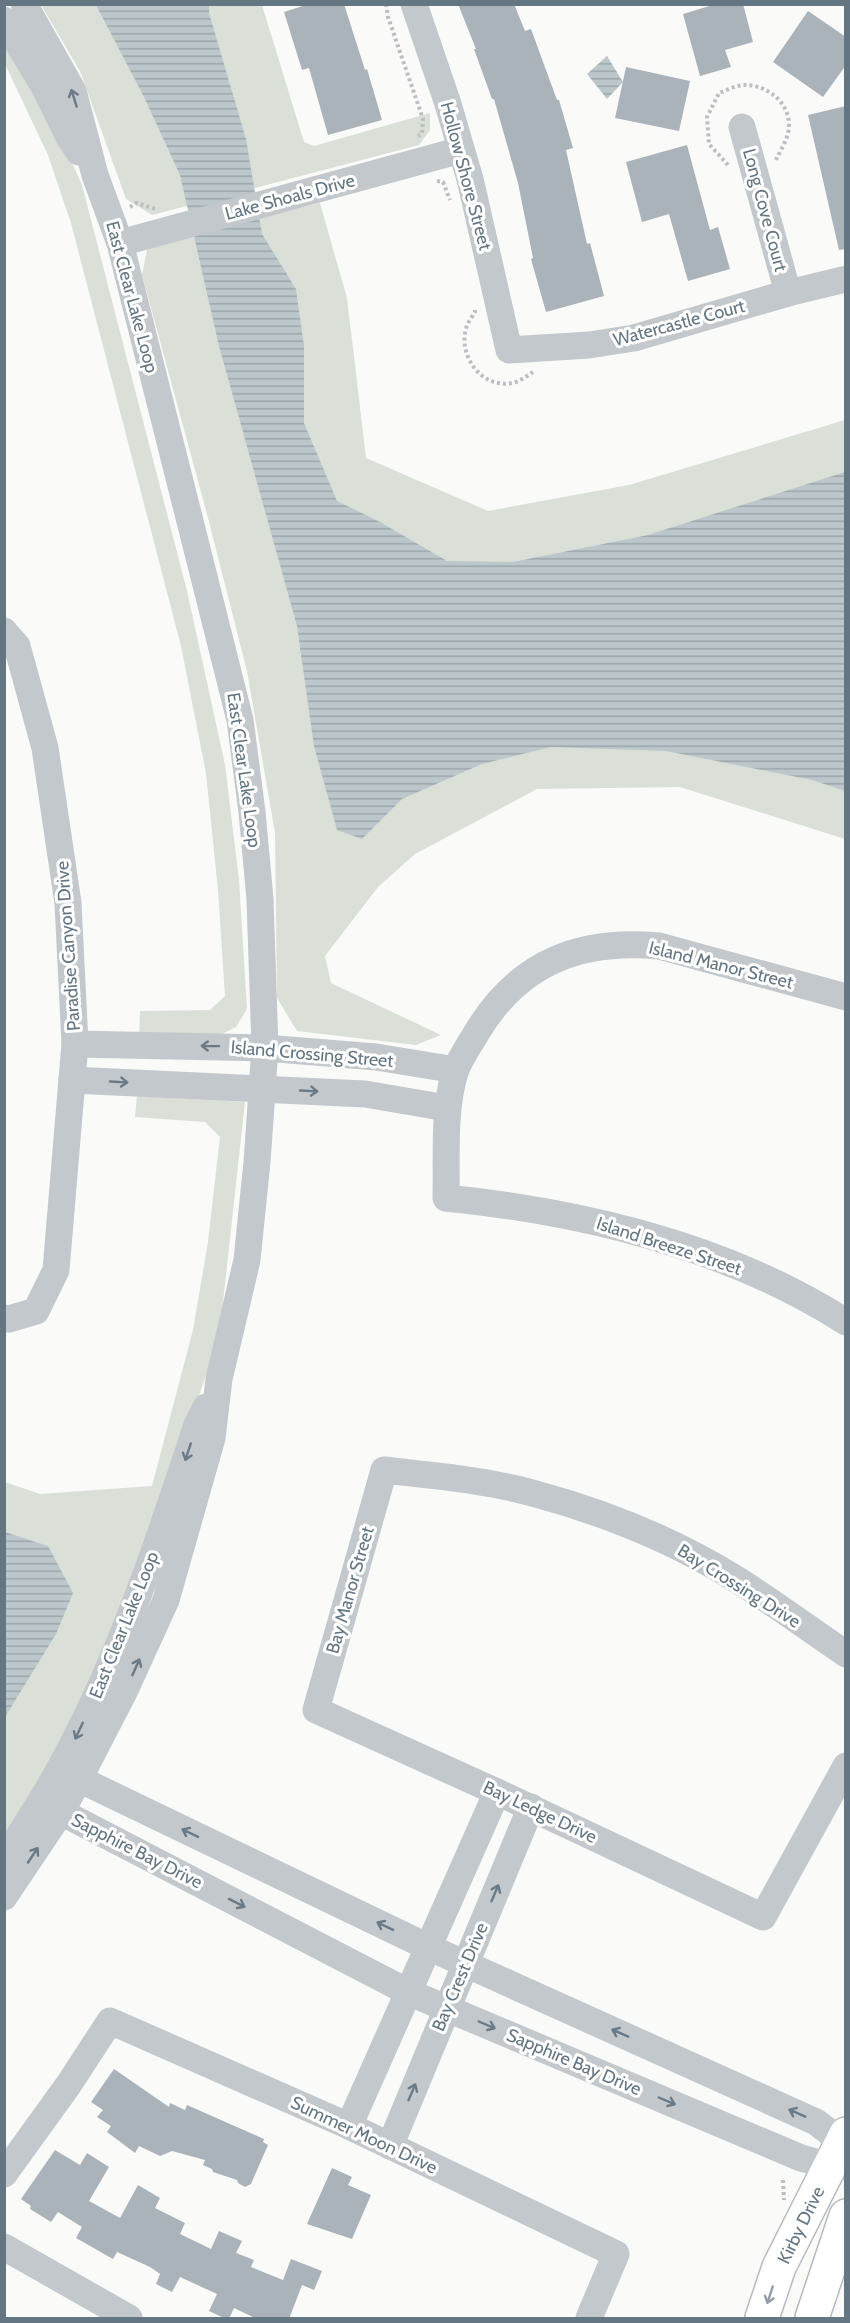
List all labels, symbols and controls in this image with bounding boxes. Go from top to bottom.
one-way arrow [68,89,80,108]
street label: Hollow Shore Street [436,99,496,253]
street label: Long Cove Court [738,146,792,274]
street label: Lake Shoals Drive [223,169,357,225]
street label: East Clear Lake Loop [101,219,163,375]
street label: Watercastle Court [611,295,747,351]
street label: East Clear Lake Loop [222,691,266,849]
street label: Paradise Canyon Drive [51,860,85,1032]
street label: Island Manor Street [647,936,795,994]
street label: Island Crossing Street [230,1036,394,1072]
one-way arrow [200,1041,220,1052]
one-way arrow [109,1076,129,1088]
one-way arrow [298,1086,318,1097]
street label: Island Breeze Street [594,1212,744,1280]
one-way arrow [182,1442,193,1461]
street label: Bay Manor Street [321,1524,379,1656]
street label: Bay Crossing Drive [674,1539,804,1633]
street label: East Clear Lake Loop [85,1548,163,1702]
one-way arrow [130,1658,142,1676]
one-way arrow [72,1721,84,1739]
street label: Bay Ledge Drive [480,1776,600,1848]
street label: Sapphire Bay Drive [68,1809,206,1893]
one-way arrow [182,1826,200,1838]
one-way arrow [27,1847,39,1863]
one-way arrow [490,1884,501,1902]
one-way arrow [228,1897,245,1909]
street label: Bay Crest Drive [427,1919,493,2035]
one-way arrow [376,1920,394,1932]
one-way arrow [478,2020,496,2032]
street label: Sapphire Bay Drive [503,2024,645,2100]
one-way arrow [611,2027,629,2038]
one-way arrow [407,2083,418,2102]
street label: Summer Moon Drive [287,2091,441,2179]
one-way arrow [658,2097,676,2108]
one-way arrow [789,2107,807,2119]
street label: Kirby Drive [773,2183,829,2267]
one-way arrow [764,2285,775,2304]

